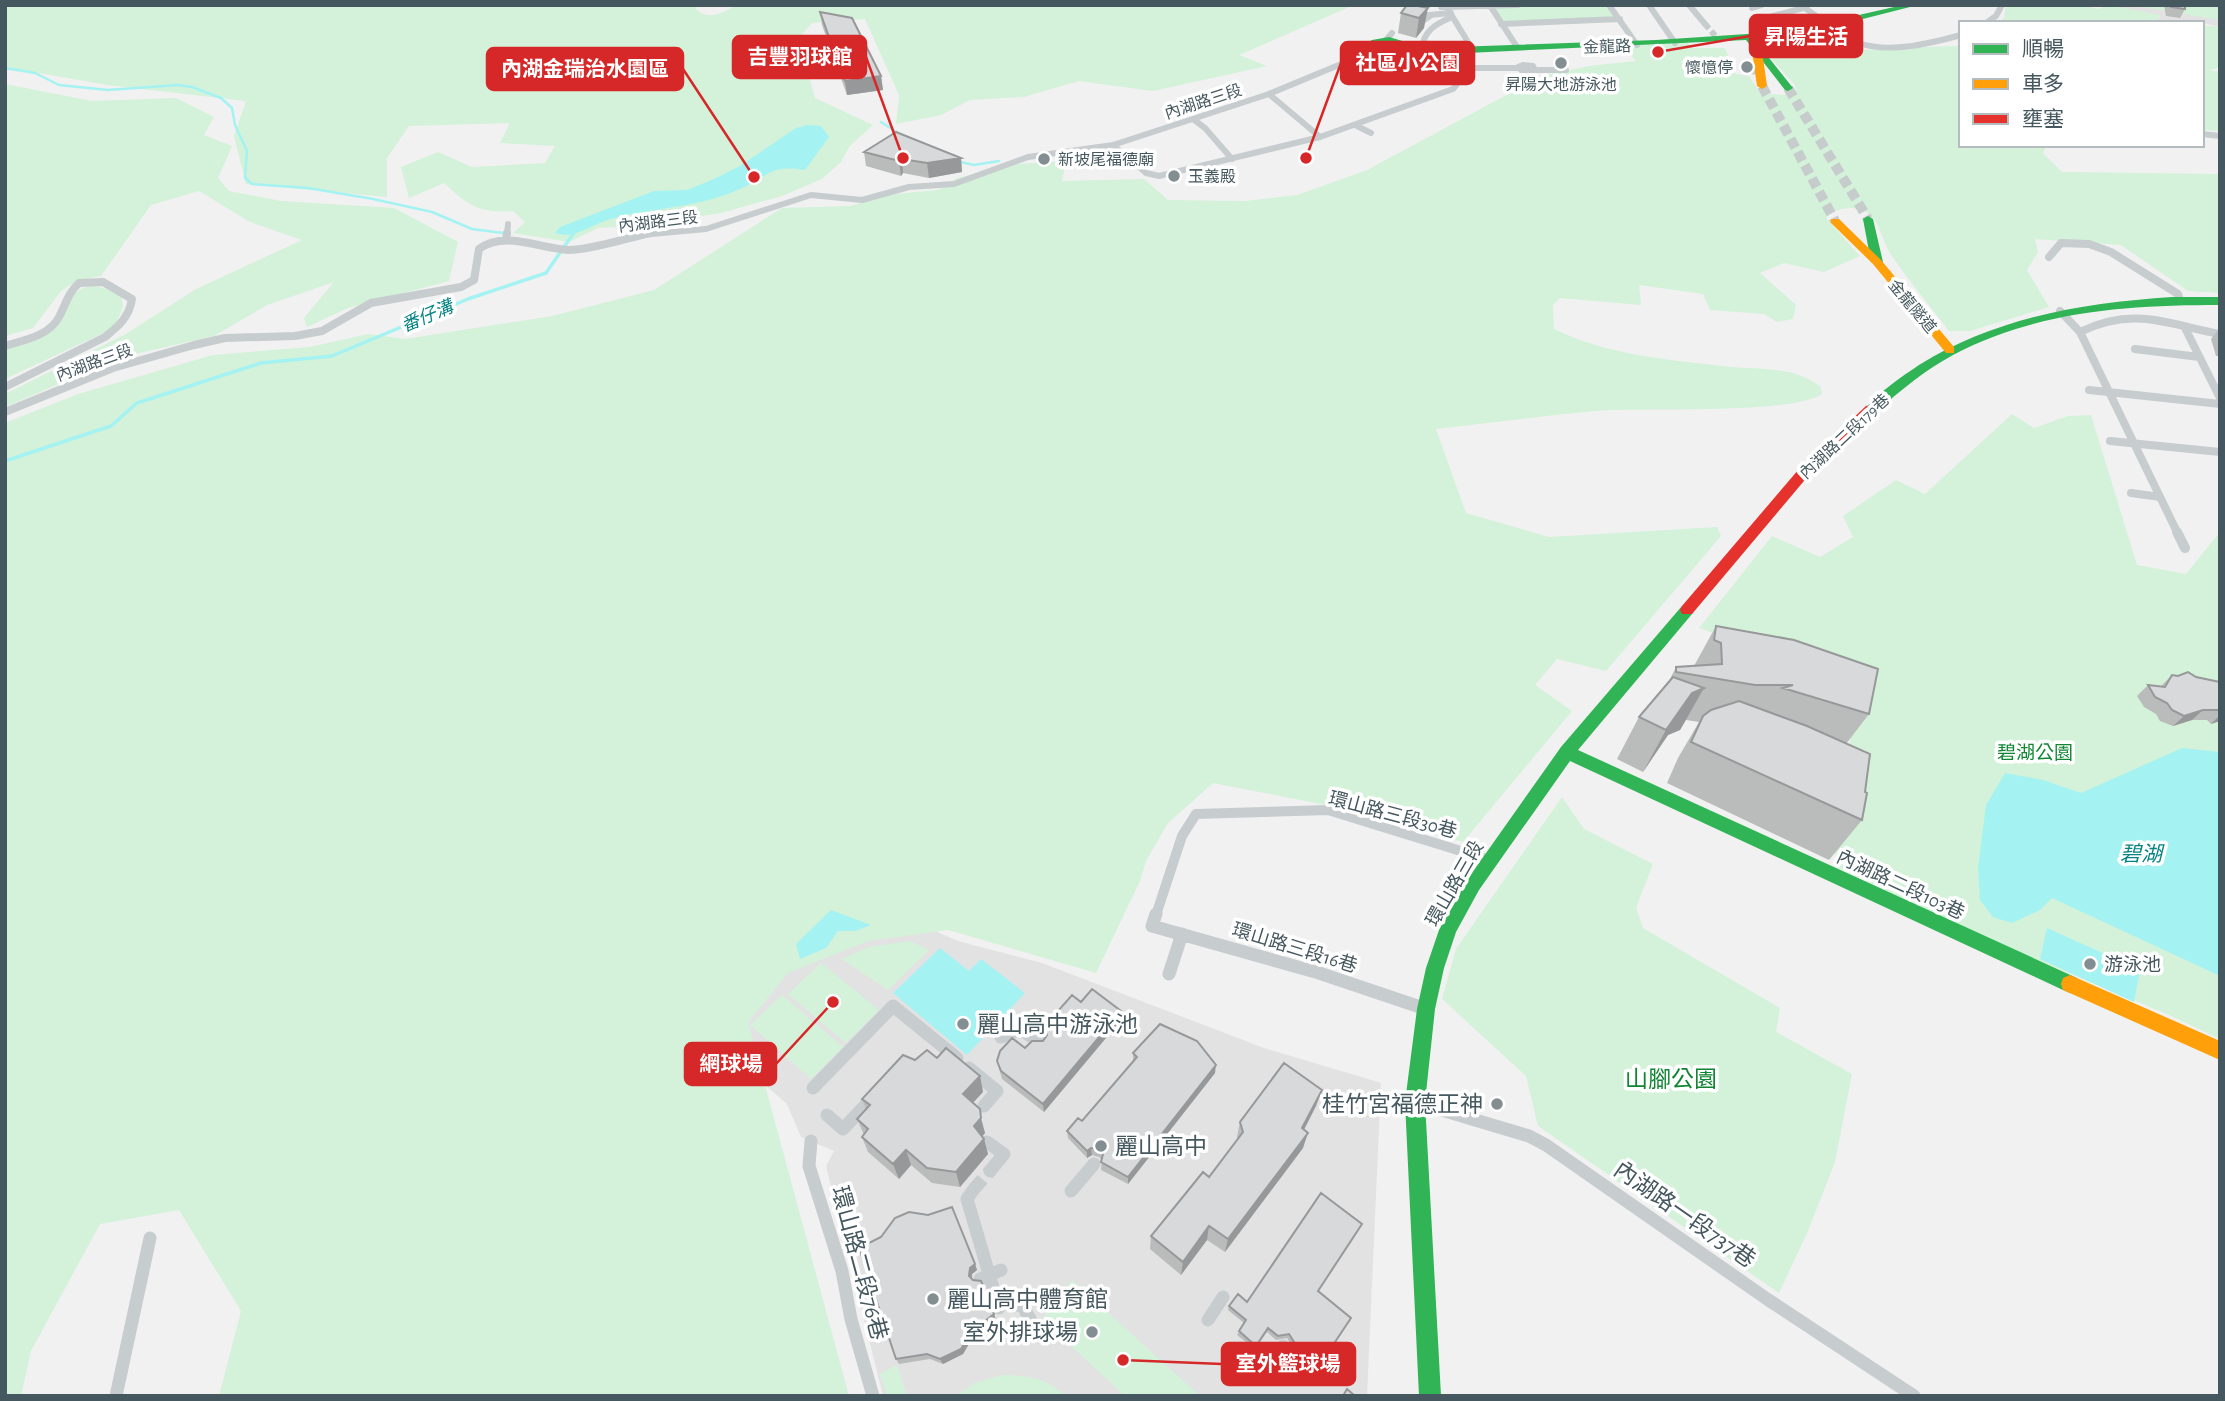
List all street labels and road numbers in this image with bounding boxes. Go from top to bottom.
street label: 金龍路 [1583,37,1631,56]
street label: 內湖路三段 [1162,81,1244,122]
street label: 內湖路三段 [617,208,699,235]
street label: 金龍隧道 [1886,276,1940,336]
street label: 內湖路三段 [54,341,135,384]
street label: 內湖路二段179巷 [1796,391,1892,482]
street label: 環山路三段30巷 [1326,787,1459,842]
street label: 環山路三段 [1422,837,1487,930]
street label: 內湖路二段103巷 [1834,846,1968,923]
street label: 環山路三段16巷 [1230,919,1360,976]
street label: 內湖路一段737巷 [1609,1156,1760,1272]
street label: 環山路二段76巷 [827,1183,892,1343]

